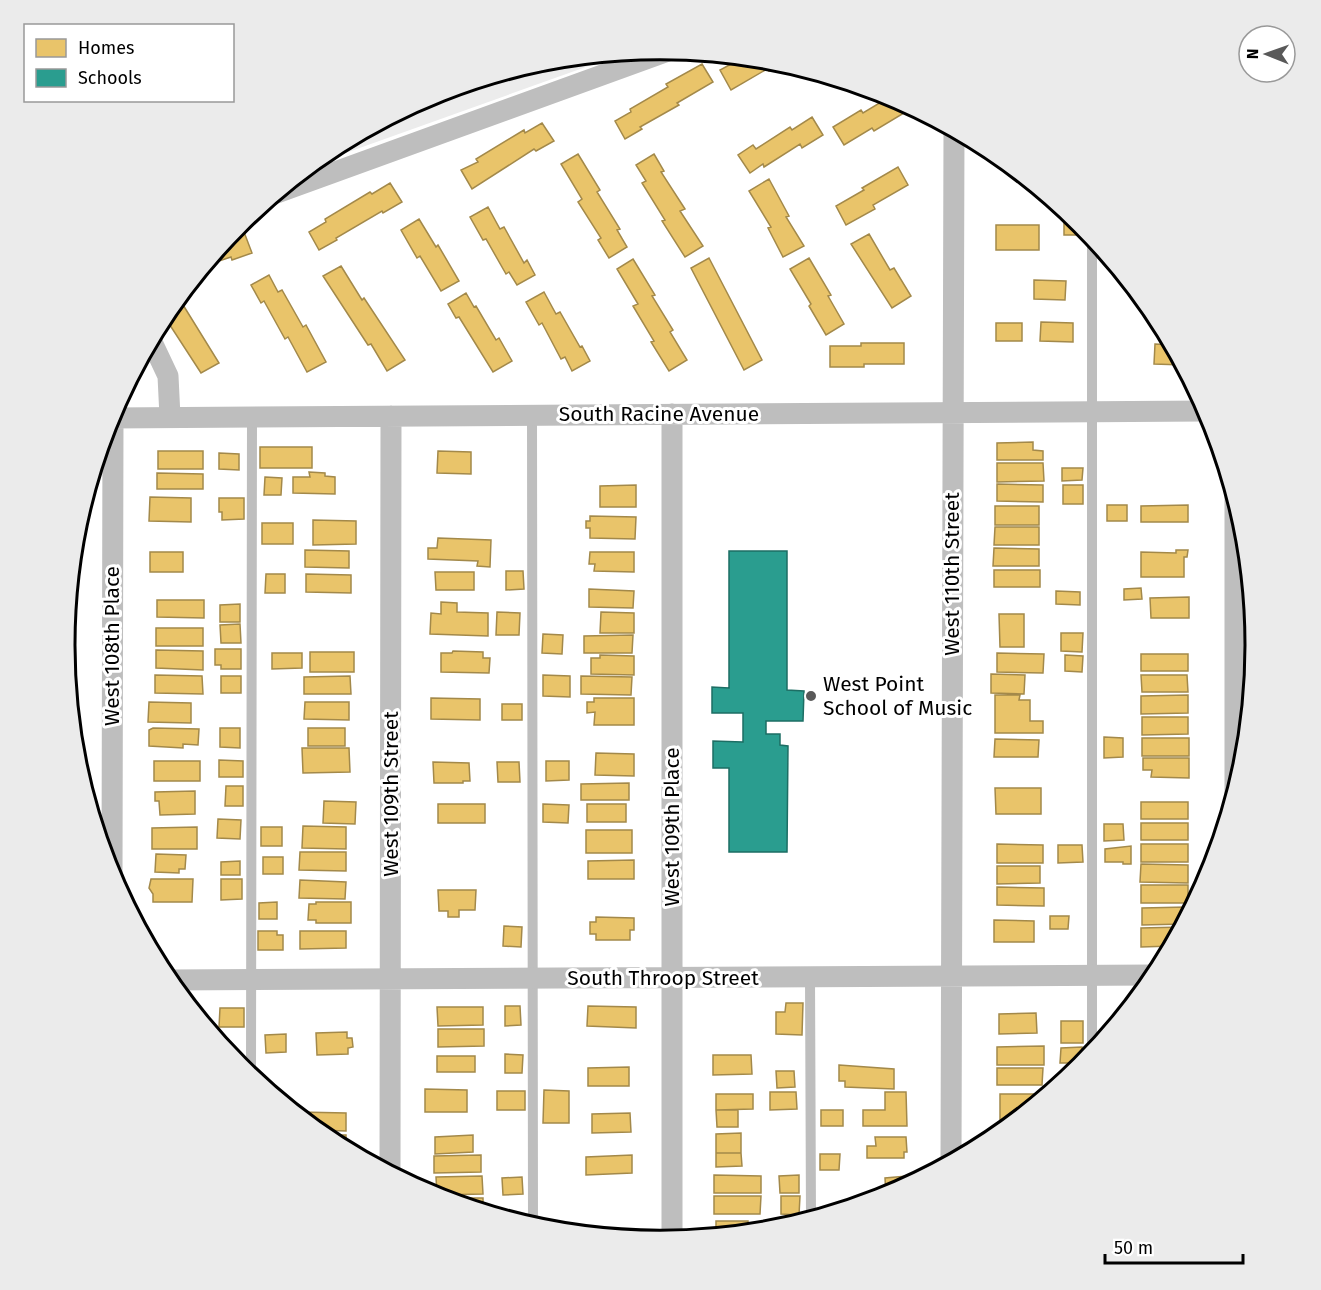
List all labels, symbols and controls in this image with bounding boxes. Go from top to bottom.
legend [24,24,234,102]
north arrow [1237,24,1297,84]
text: Homes [78,37,134,59]
text: N [1243,48,1262,59]
text: Schools [78,67,142,89]
street label: South Racine Avenue [559,401,759,427]
street label: West 110th Street [939,492,965,656]
street label: West 108th Place [99,566,125,726]
place label: West Point School of Music [823,671,972,721]
marker: West Point School of Music [804,689,818,703]
street label: West 109th Street [378,711,404,877]
street label: West 109th Place [659,747,685,907]
street label: South Throop Street [567,965,759,991]
scale bar [1105,1227,1243,1265]
text: 50 m [1114,1237,1153,1259]

